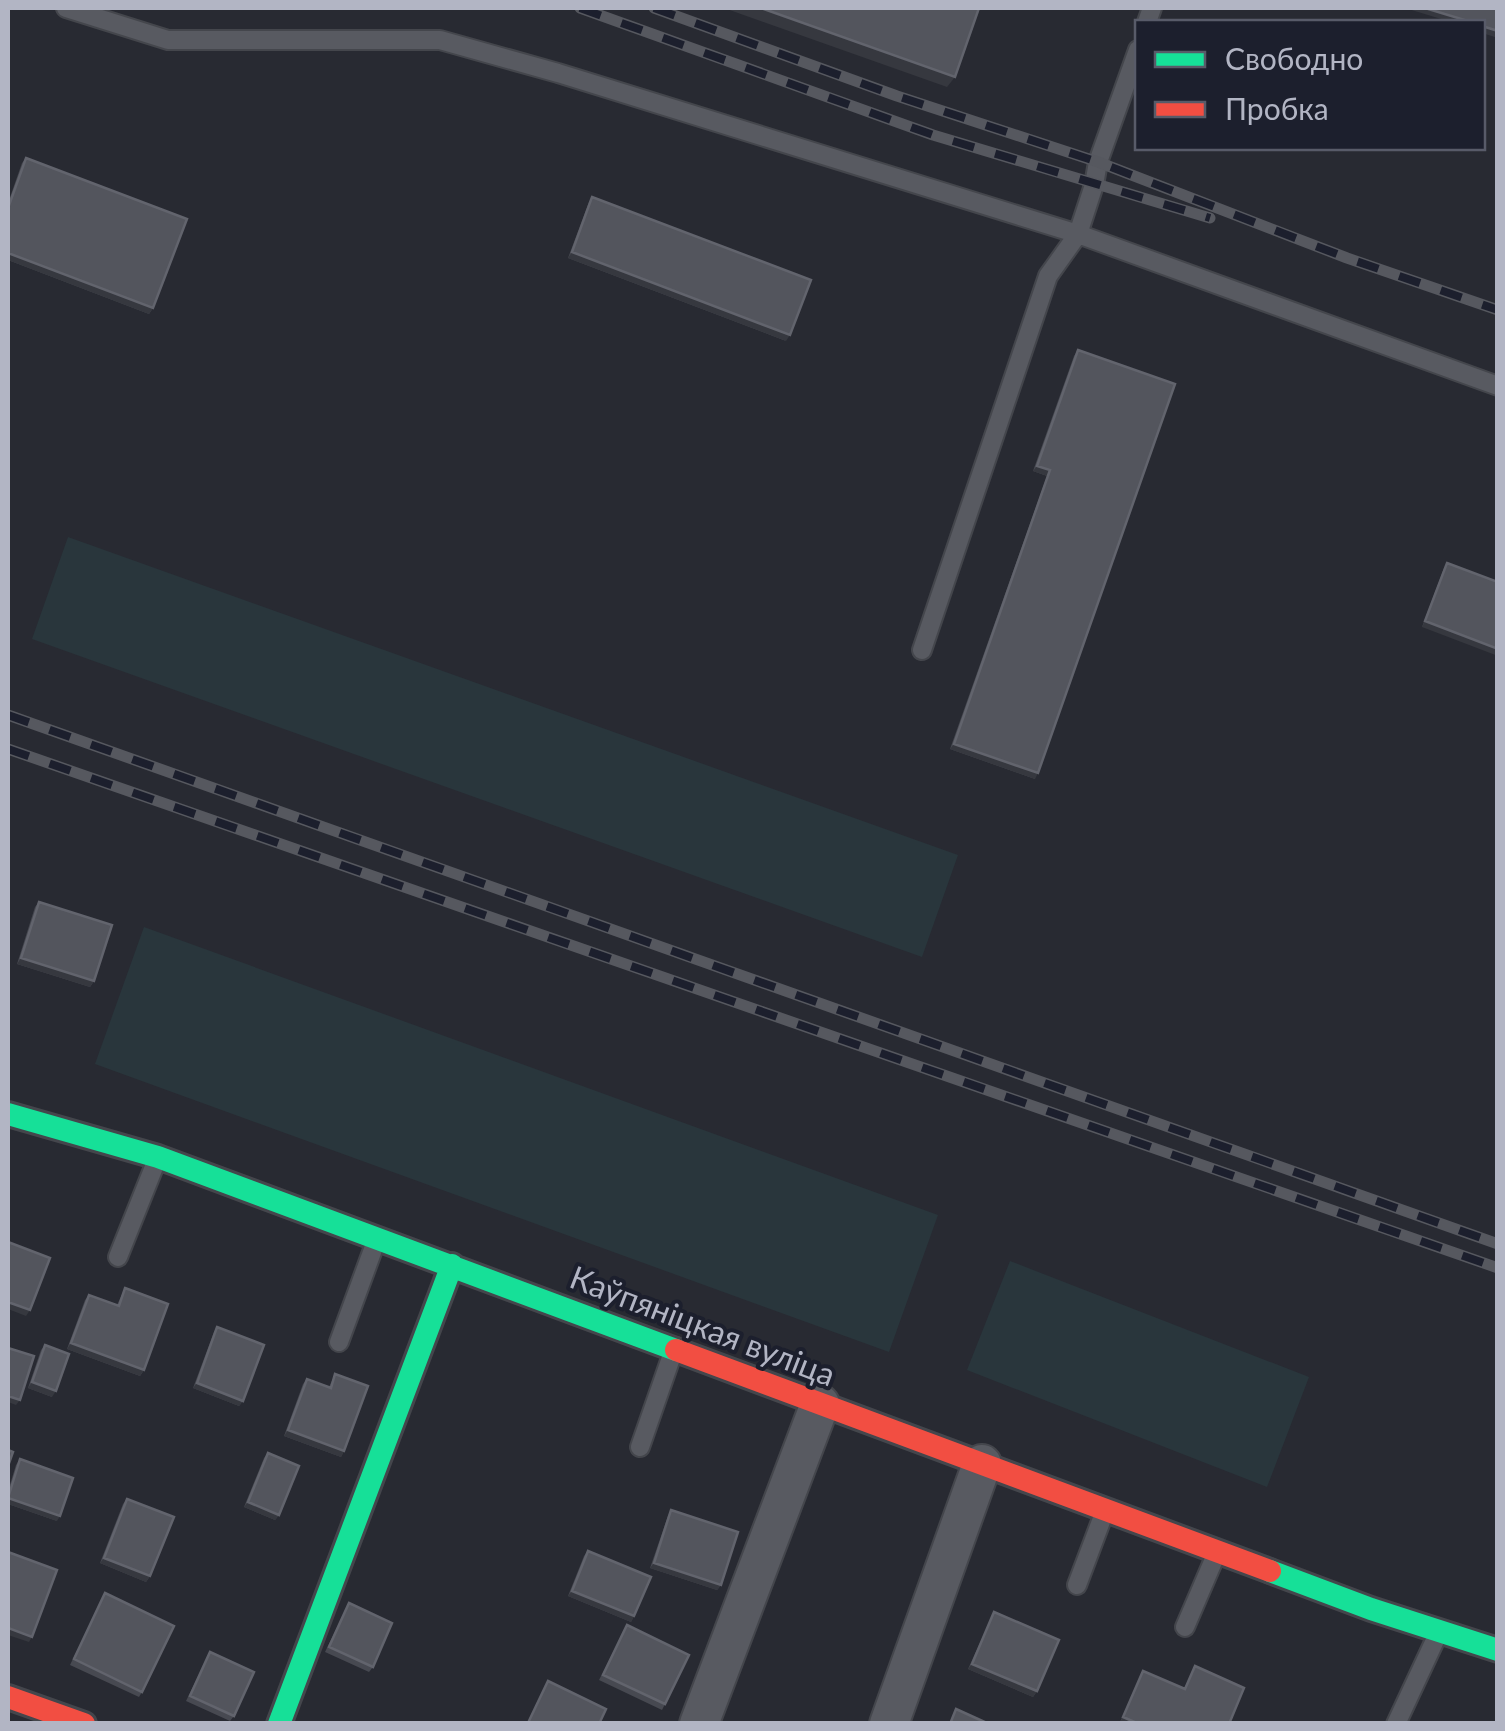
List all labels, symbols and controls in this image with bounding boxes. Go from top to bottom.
legend [1135,20,1485,150]
text: Свободно [1225,40,1363,76]
text: Пробка [1225,90,1329,126]
street label: Каўпяніцкая вуліца [565,1257,841,1393]

